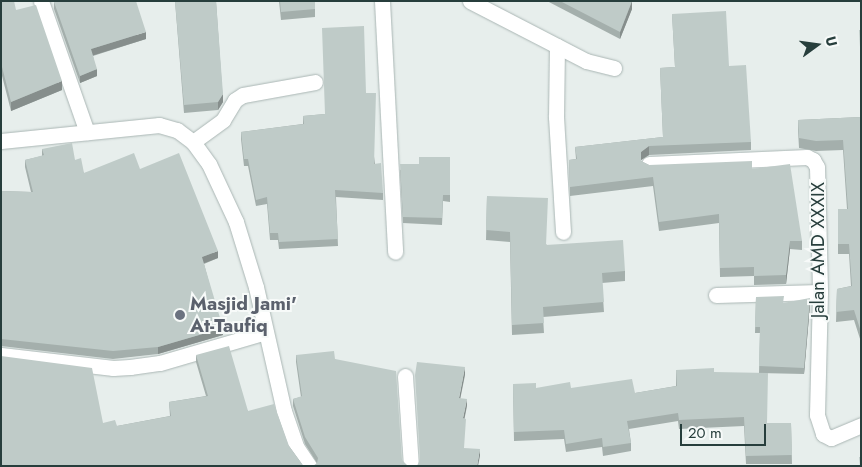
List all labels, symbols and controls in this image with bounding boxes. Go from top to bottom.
north arrow [792,20,842,70]
text: U [821,34,842,49]
street label: Jalan AMD XXXIX [807,182,829,318]
place label: Masjid Jami' At-Taufiq [190,293,297,337]
marker: Masjid Jami' At-Taufiq [174,309,186,321]
scale bar [682,414,768,446]
text: 20 m [688,422,722,444]

